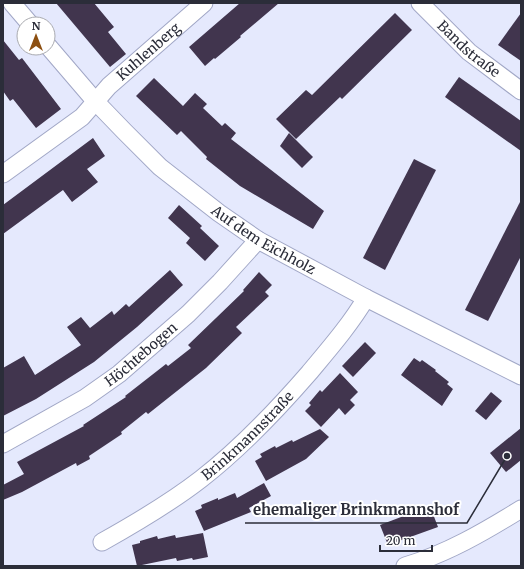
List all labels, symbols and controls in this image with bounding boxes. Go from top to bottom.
north arrow [16,16,56,56]
street label: Bandstraße [434,17,504,81]
street label: Kuhlenberg [113,18,185,84]
text: N [32,19,41,33]
street label: Auf dem Eichholz [207,201,319,278]
street label: Höchtebogen [101,318,181,390]
street label: Brinkmannstraße [198,388,297,484]
callout: ehemaliger Brinkmannshof [245,496,467,523]
text: ehemaliger Brinkmannshof [253,500,460,519]
scale bar [380,527,432,553]
text: 20 m [386,533,415,548]

